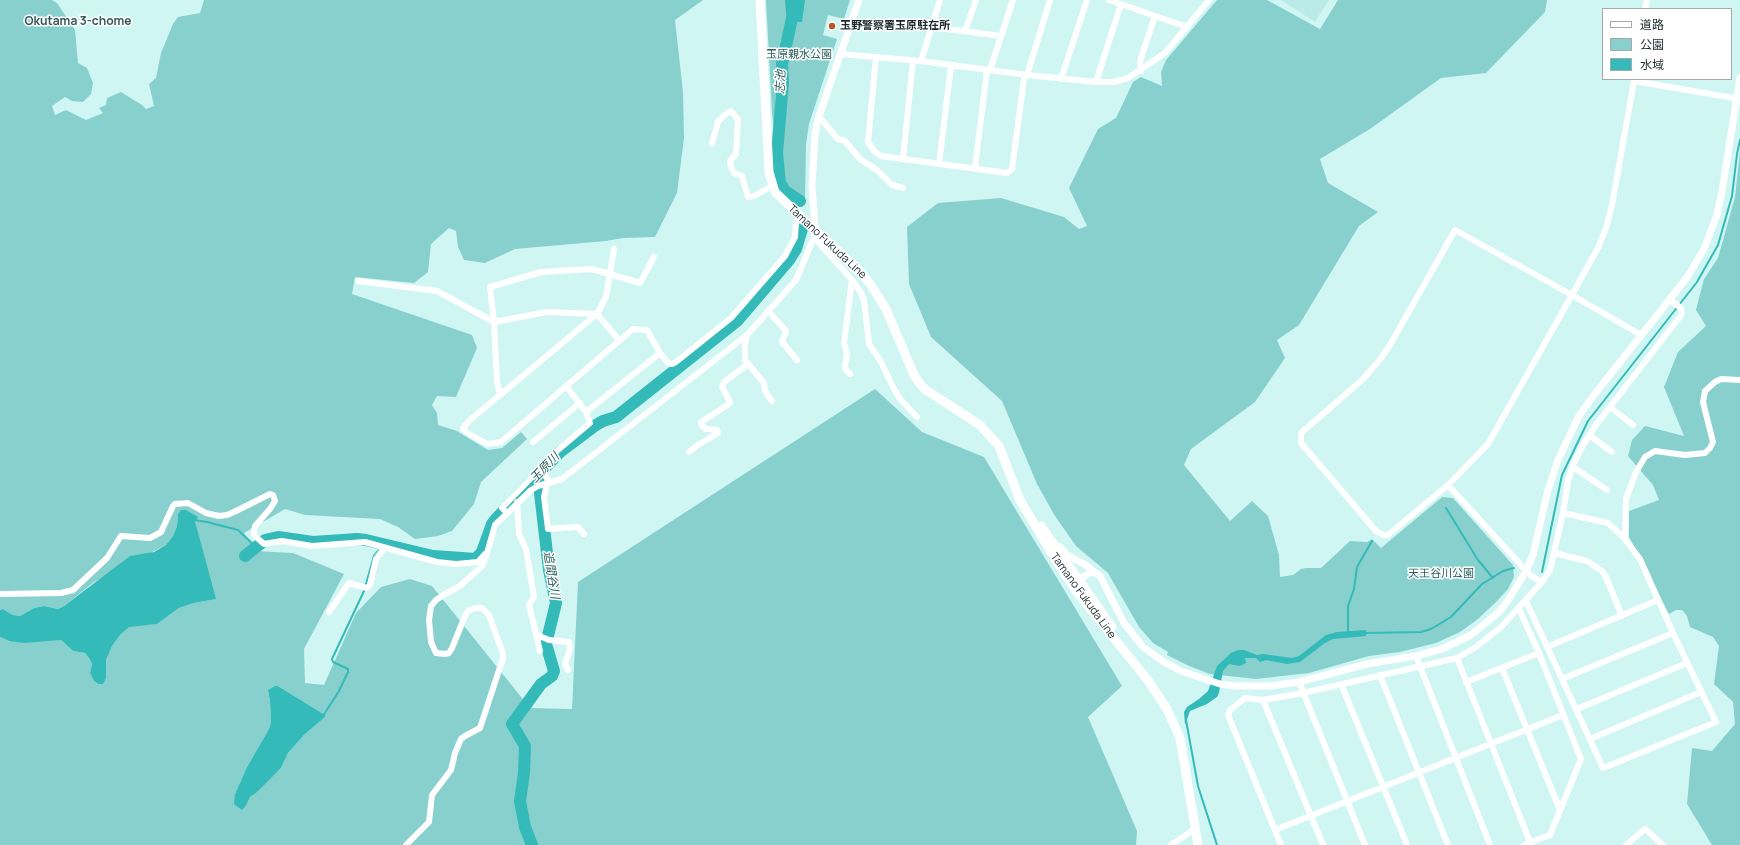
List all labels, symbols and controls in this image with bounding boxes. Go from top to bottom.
legend [1602,8,1732,80]
district label: Okutama 3-chome [25,15,131,29]
text: 道路 [1640,16,1664,33]
place label: 玉野警察署玉原駐在所 [840,19,950,33]
marker: 玉野警察署玉原駐在所 [827,21,837,31]
text: 公園 [1640,36,1664,53]
park label: 玉原親水公園 [766,48,832,62]
text: 水域 [1640,56,1664,73]
water label: 志池 [773,70,789,94]
street label: Tamano Fukuda Line [785,202,869,282]
water label: 玉原川 [527,450,563,486]
water label: 追間谷川 [540,550,562,600]
street label: Tamano Fukuda Line [1048,551,1118,641]
park label: 天王谷川公園 [1408,567,1474,581]

